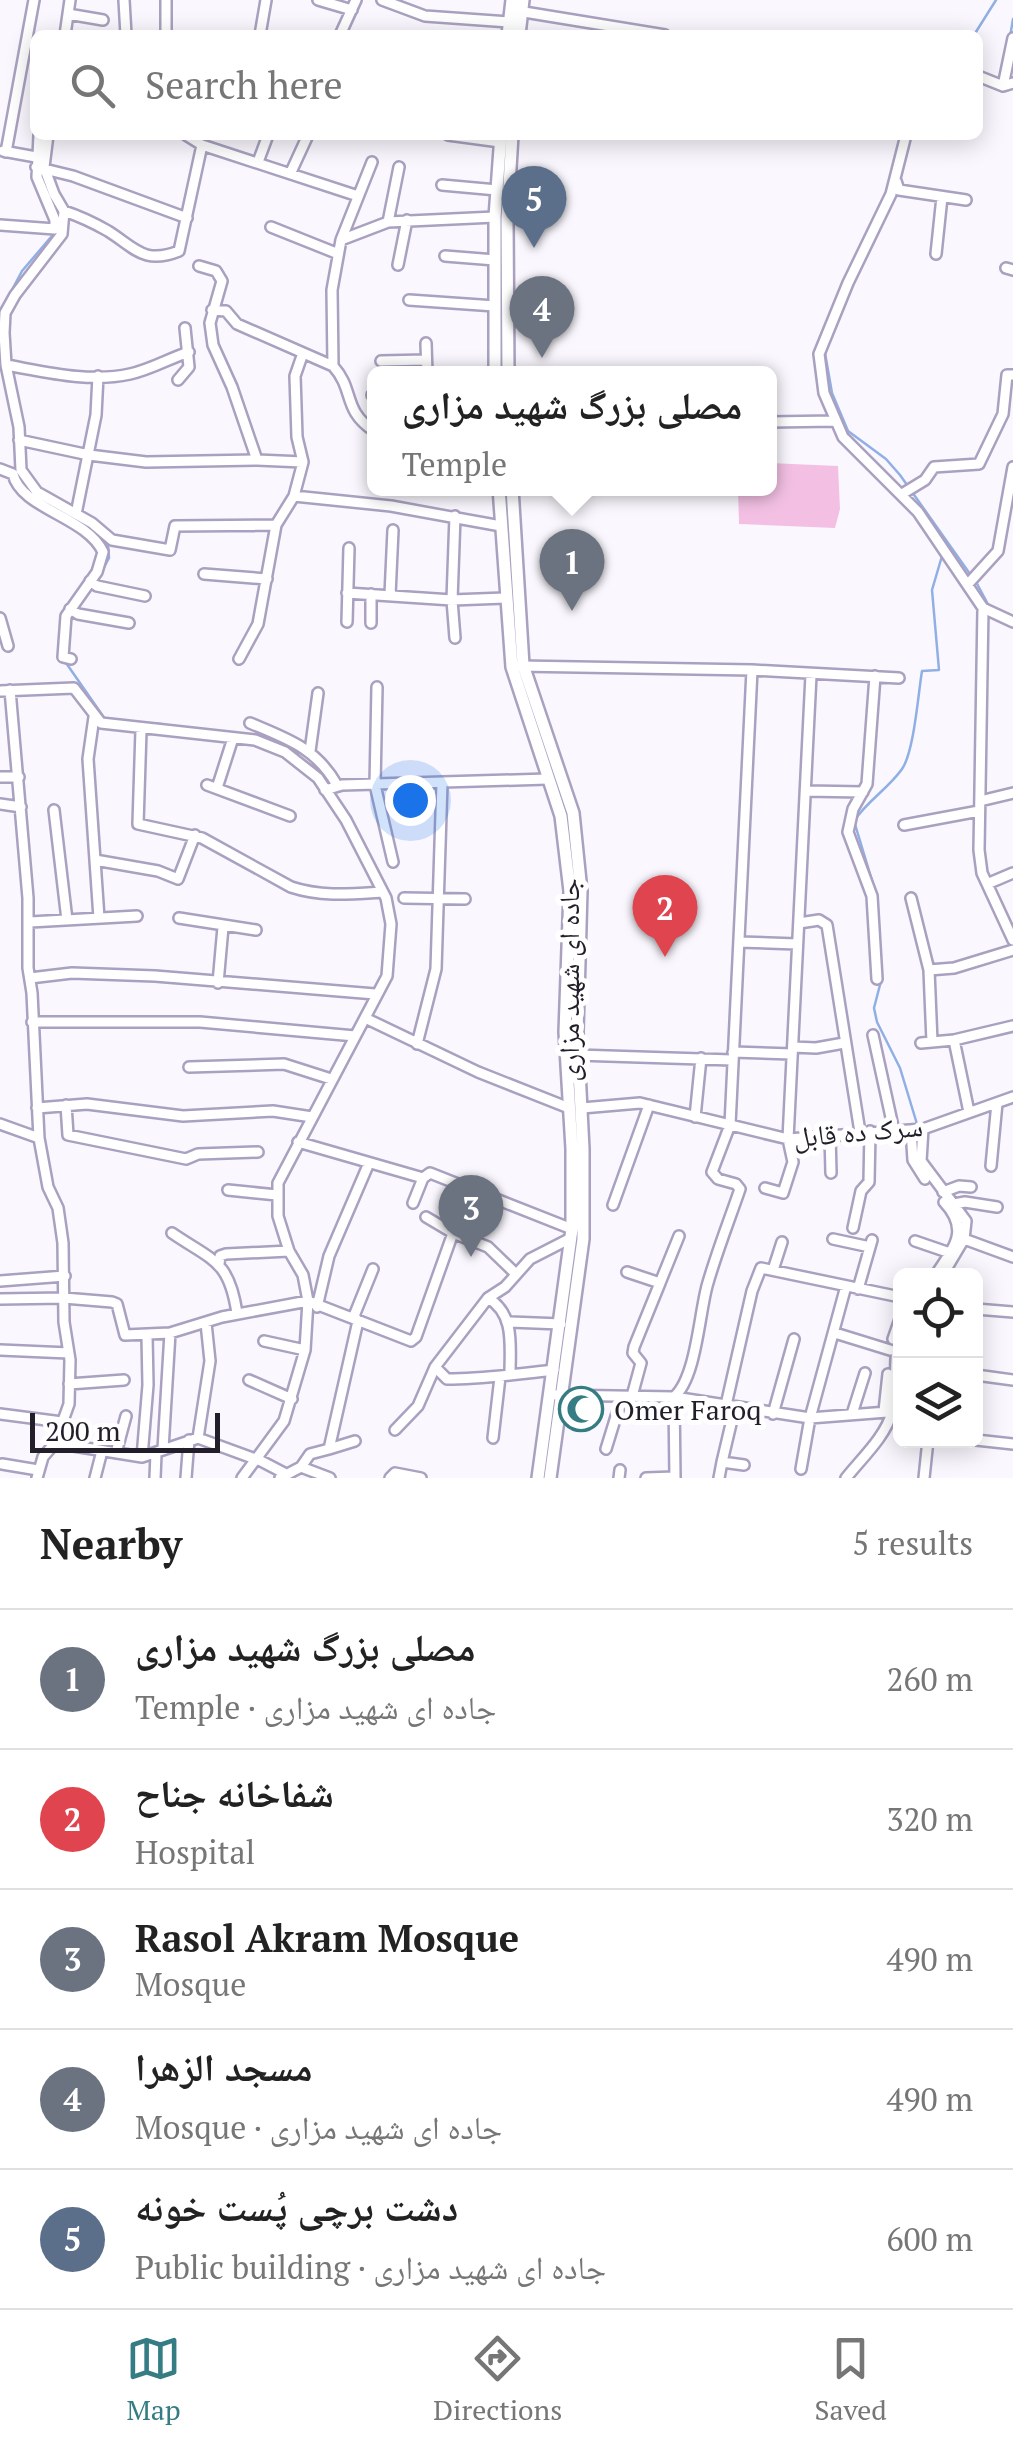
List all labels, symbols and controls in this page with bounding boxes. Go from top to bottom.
search box [30,30,983,140]
icon: search [65,58,120,113]
text: Search here [145,60,343,110]
pin: 5 [502,166,566,248]
pin: 4 [510,276,574,358]
popup [367,366,777,496]
text: مصلی بزرگ شهید مزاری [402,380,742,430]
text: Temple [402,443,507,485]
pin: 1 [540,528,604,611]
your location [385,775,436,826]
pin: 2 [632,874,698,957]
street label: جاده ای شهید مزاری [550,878,587,1082]
street label: سرک ده قابل [792,1107,924,1155]
pin: 3 [438,1174,504,1257]
map controls [893,1268,983,1448]
button: locate [893,1268,983,1358]
button: layers [893,1358,983,1448]
mosque icon: Omer Faroq [558,1386,604,1432]
place label: Omer Faroq [614,1391,761,1428]
scale bar [30,1408,220,1452]
text: 200 m [45,1412,121,1449]
text: Nearby [40,1515,182,1571]
text: 5 results [852,1522,973,1564]
text: مصلی بزرگ شهید مزاری [135,1622,475,1672]
text: 1 [63,1658,82,1700]
text: 260 m [886,1658,973,1700]
text: Temple · جاده ای شهید مزاری [135,1686,496,1728]
text: شفاخانه جناح [135,1768,334,1818]
text: 2 [63,1798,82,1840]
text: 320 m [886,1798,973,1840]
text: Hospital [135,1831,255,1873]
text: Rasol Akram Mosque [135,1913,519,1963]
text: 3 [63,1938,82,1980]
text: 490 m [886,1938,973,1980]
text: Mosque [135,1963,246,2005]
text: مسجد الزهرا [135,2042,313,2092]
text: 4 [63,2078,82,2120]
text: 490 m [886,2078,973,2120]
text: Mosque · جاده ای شهید مزاری [135,2106,502,2148]
text: دشت برچی پُست خونه [135,2182,458,2232]
text: 5 [63,2218,82,2260]
text: 600 m [886,2218,973,2260]
text: Public building · جاده ای شهید مزاری [135,2246,606,2288]
tab: Map [126,2331,181,2428]
tab: Directions [433,2331,562,2428]
tab: Saved [814,2331,887,2428]

